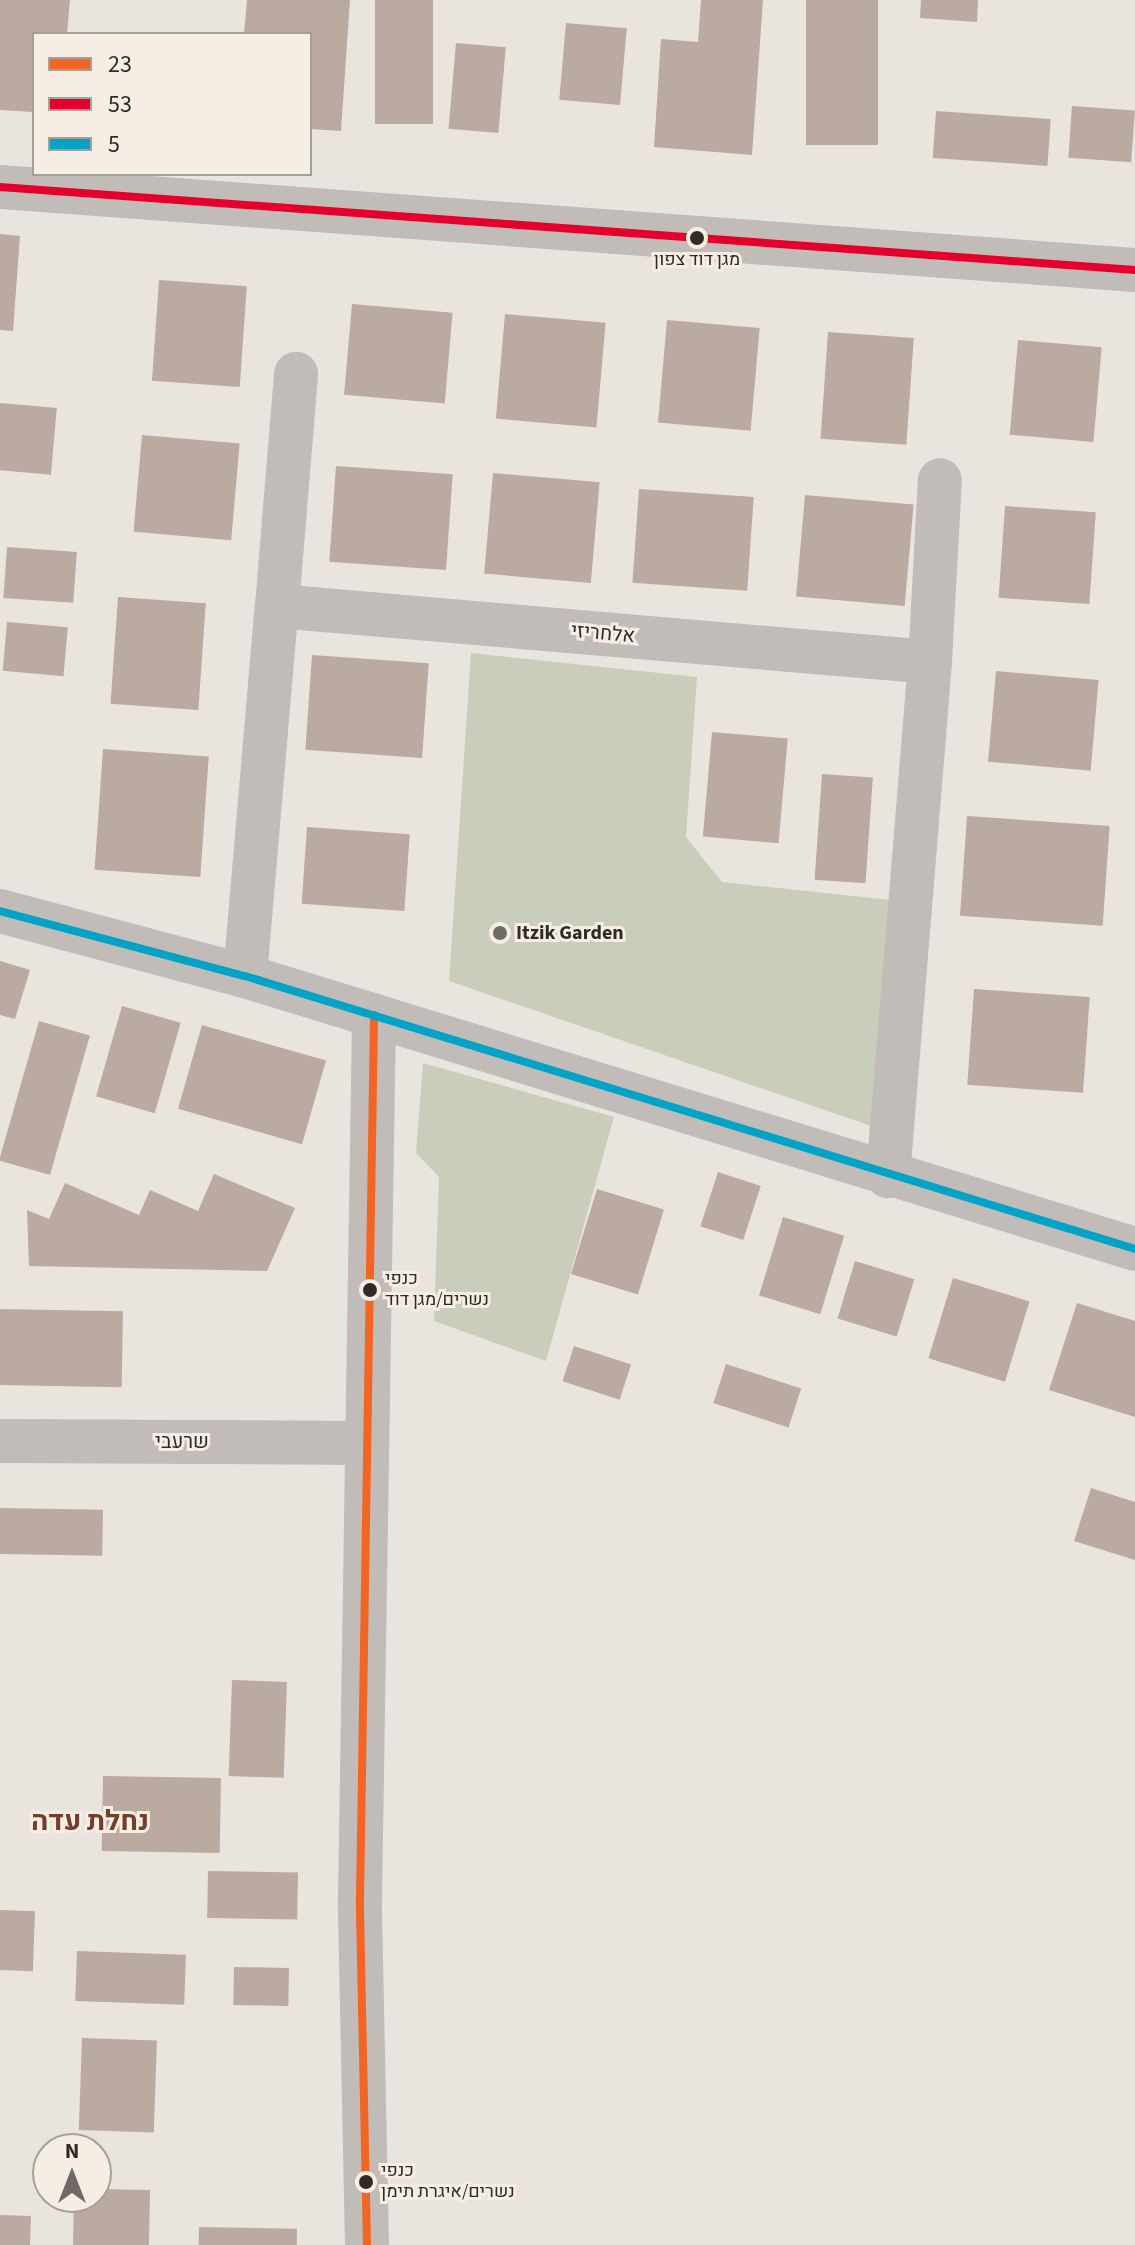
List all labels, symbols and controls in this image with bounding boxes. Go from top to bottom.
legend [32,32,312,176]
text: 23 [108,47,132,82]
text: 53 [108,87,132,122]
text: 5 [108,127,120,162]
marker: מגן דוד צפון [689,230,705,246]
place label: מגן דוד צפון [654,249,740,271]
street label: אלחריזי [570,619,636,649]
place label: Itzik Garden [516,921,624,945]
marker: Itzik Garden [491,924,509,942]
place label: כנפי נשרים/מגן דוד [385,1269,489,1312]
marker: כנפי נשרים/מגן דוד [362,1282,378,1298]
street label: שרעבי [155,1430,209,1454]
district label: נחלת עדה [31,1804,149,1838]
north arrow [32,2133,112,2213]
text: N [65,2135,79,2167]
place label: כנפי נשרים/איגרת תימן [381,2161,515,2204]
marker: כנפי נשרים/איגרת תימן [358,2174,374,2190]

